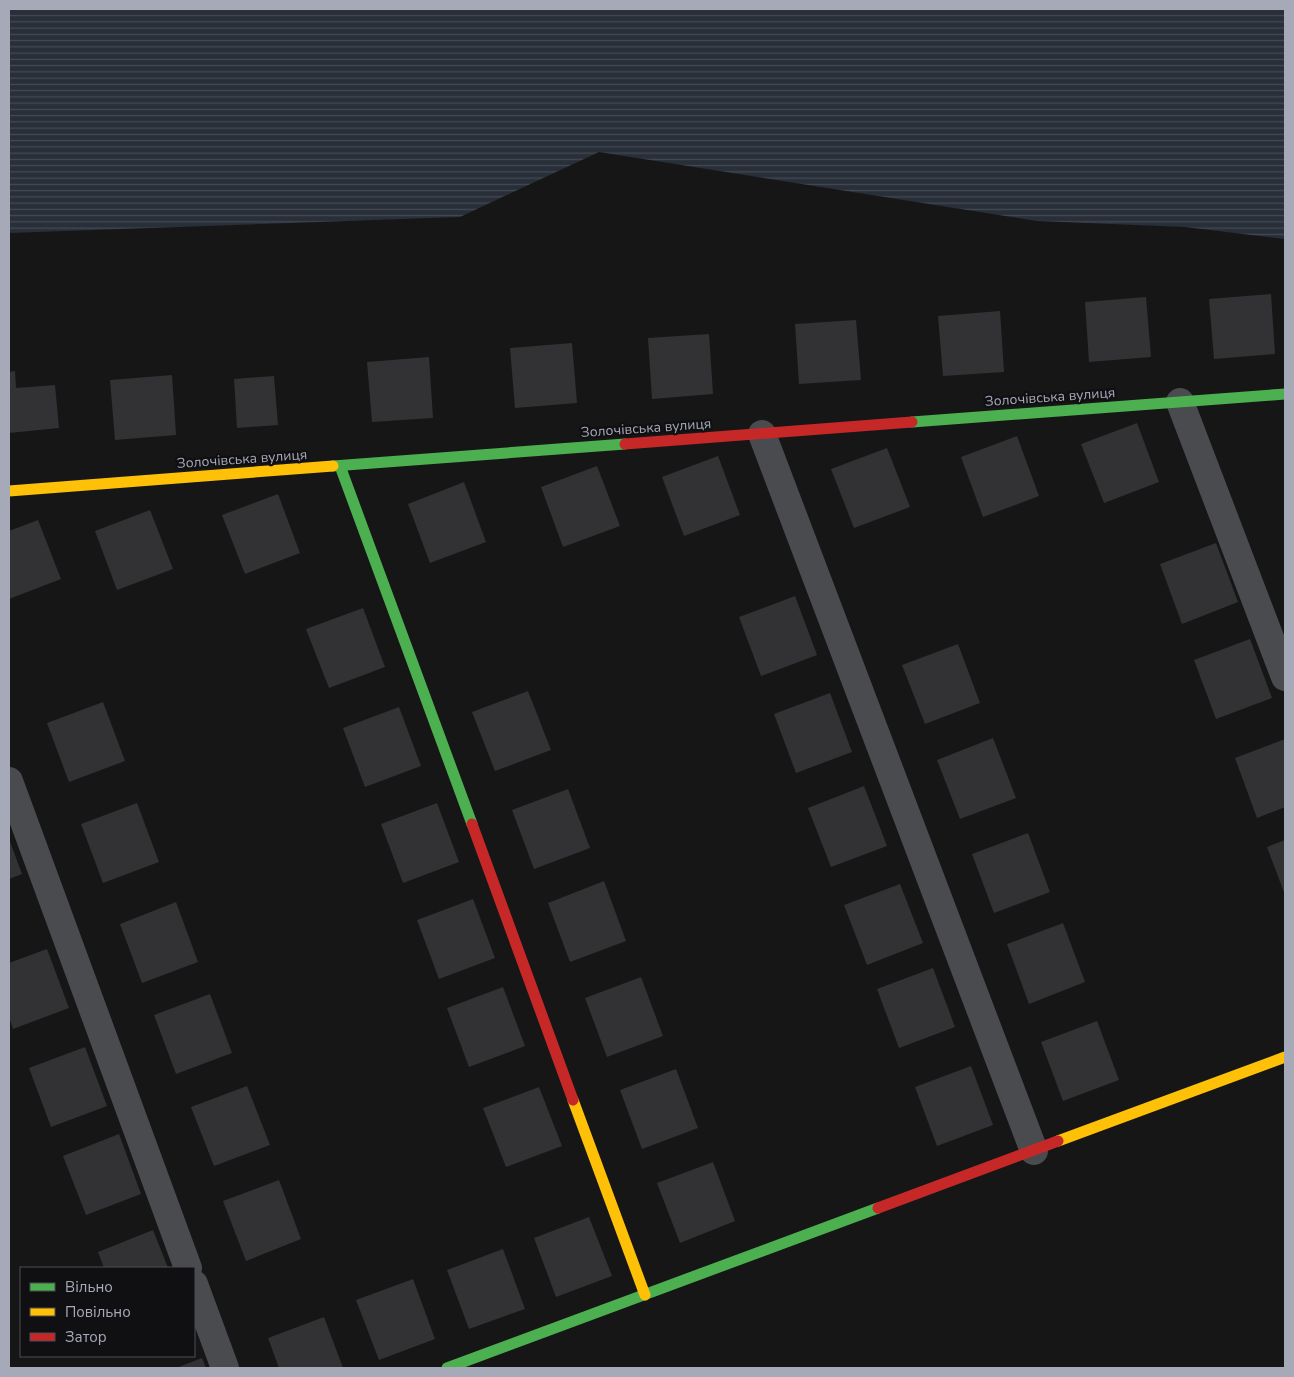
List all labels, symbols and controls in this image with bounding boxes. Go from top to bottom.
street label: Золочівська вулиця [984,383,1116,411]
street label: Золочівська вулиця [580,414,712,442]
street label: Золочівська вулиця [176,445,308,473]
legend [20,1267,195,1357]
text: Вільно [65,1277,113,1297]
text: Повільно [65,1302,131,1322]
text: Затор [65,1327,107,1347]

